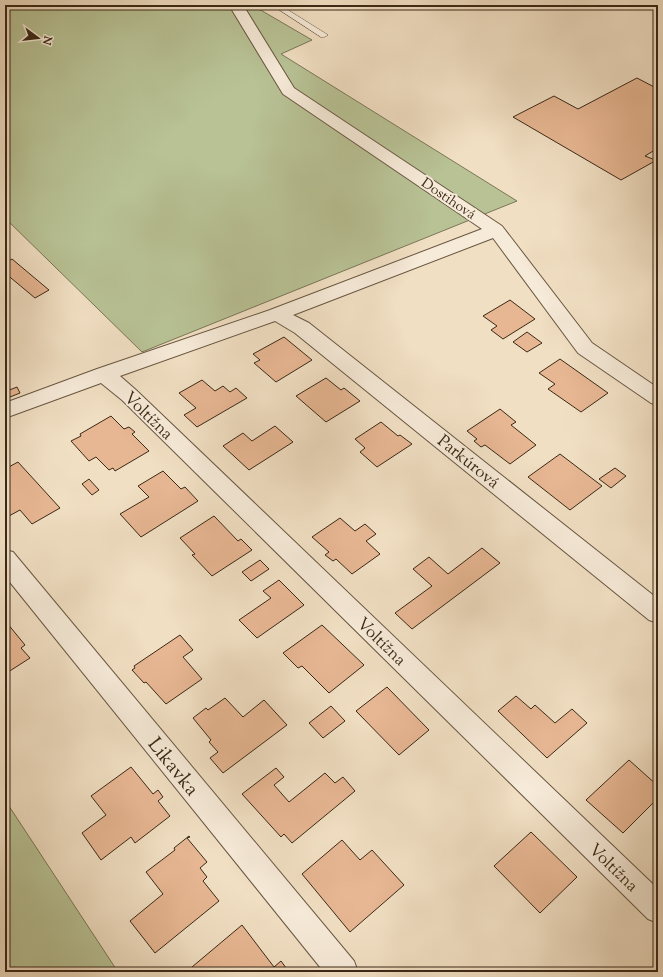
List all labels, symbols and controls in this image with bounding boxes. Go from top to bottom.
north arrow [18,18,58,58]
text: N [38,33,56,47]
street label: Dostihová [417,174,480,226]
street label: Voltížna [117,387,178,446]
street label: Parkúrová [431,430,504,495]
street label: Voltížna [350,613,411,672]
street label: Likavka [139,732,205,803]
street label: Voltížna [582,839,643,898]

